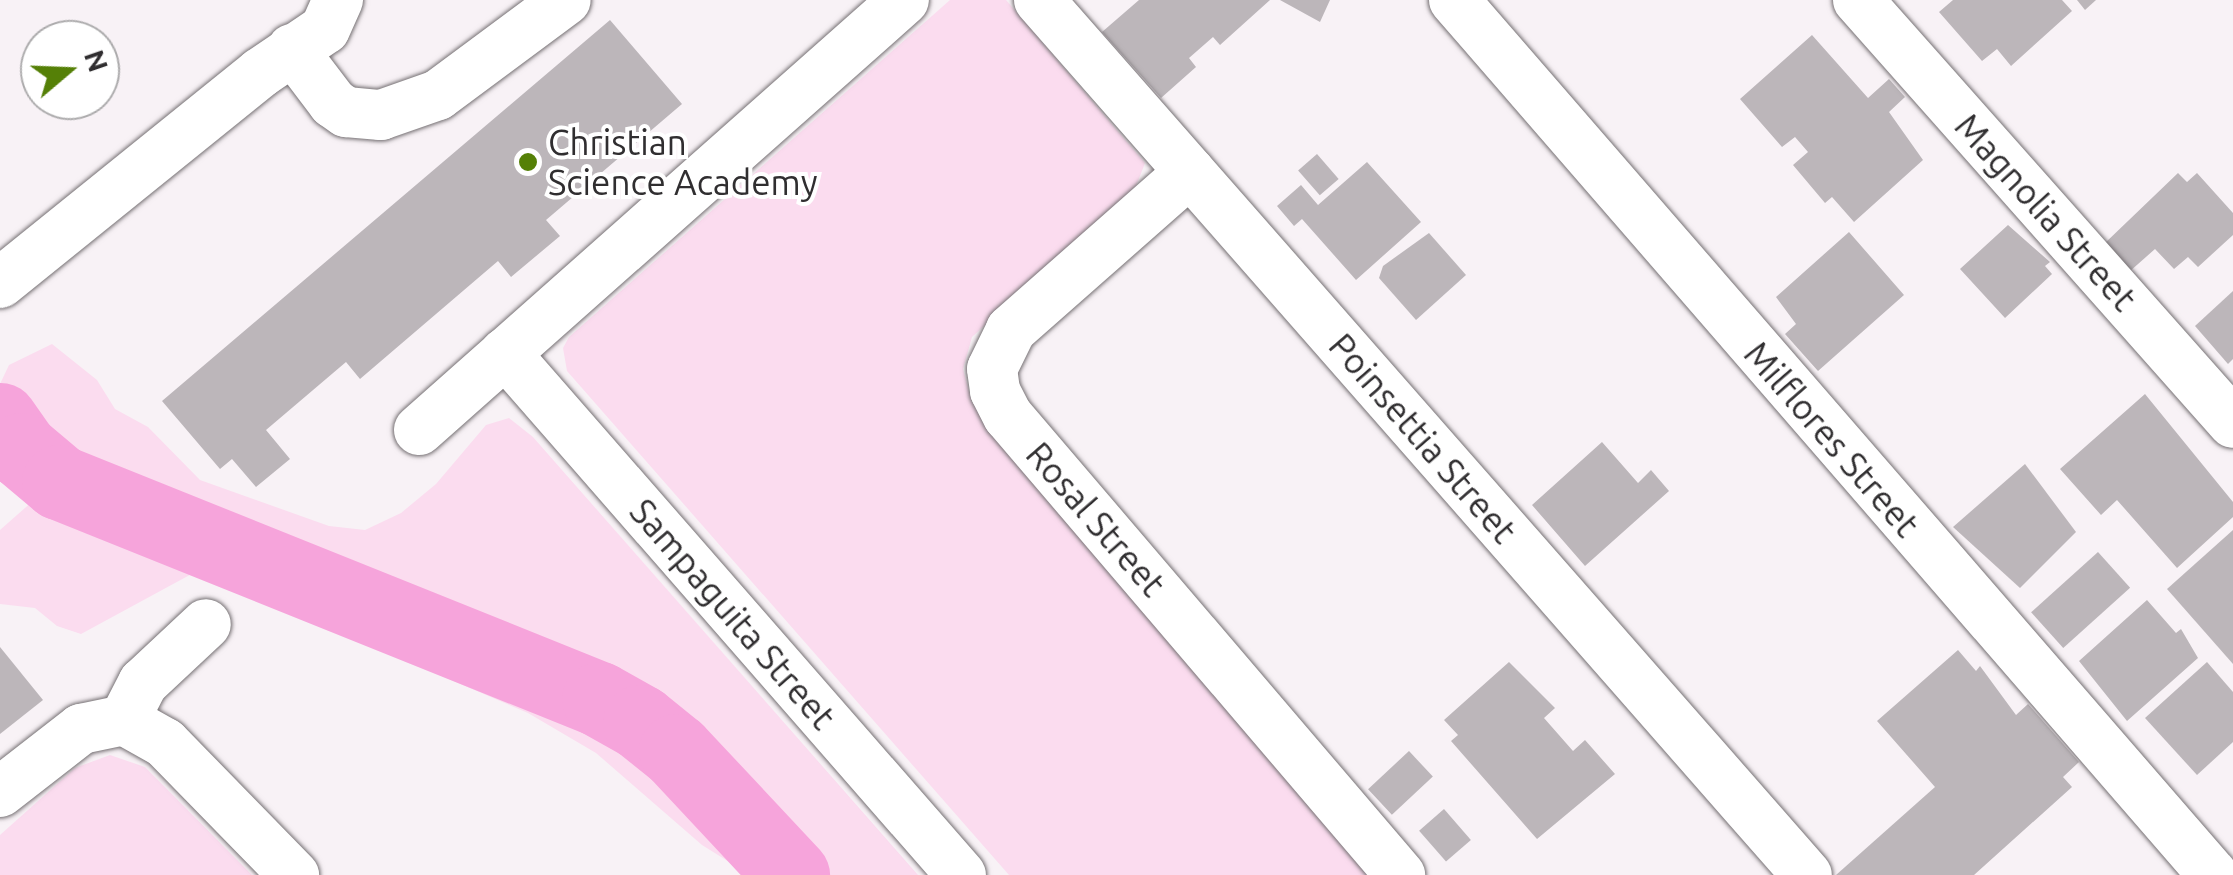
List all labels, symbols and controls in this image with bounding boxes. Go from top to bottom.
north arrow [20,20,120,120]
text: N [79,46,115,76]
street label: Magnolia Street [1947,105,2145,319]
place label: Christian Science Academy [548,121,818,203]
marker: Christian Science Academy [517,151,539,173]
street label: Poinsettia Street [1321,325,1525,551]
street label: Milflores Street [1736,333,1928,545]
street label: Rosal Street [1018,433,1174,605]
street label: Sampaguita Street [622,490,844,738]

